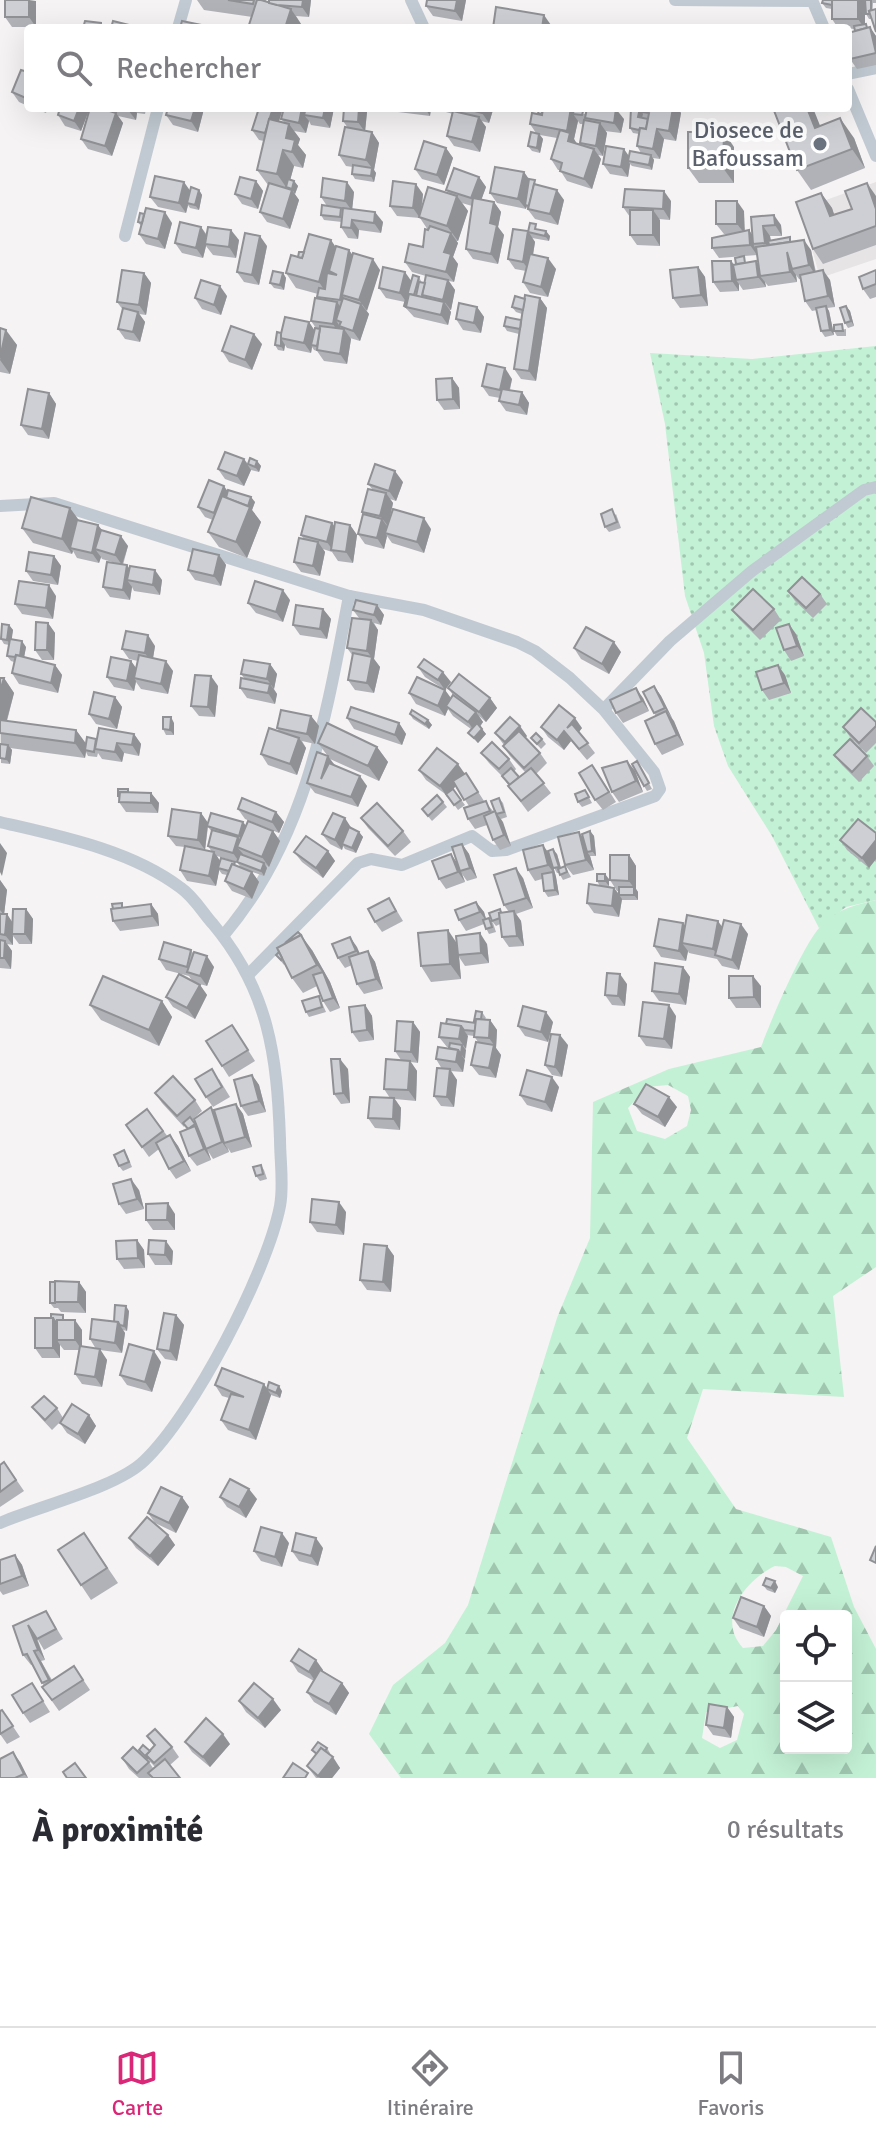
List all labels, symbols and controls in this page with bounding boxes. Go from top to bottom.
search box [24,24,852,112]
icon: search [52,46,96,90]
text: Rechercher [116,50,261,87]
place label: Diosece de Bafoussam [692,115,804,173]
marker: Diosece de Bafoussam [811,135,829,153]
map controls [780,1610,852,1754]
button: locate [780,1610,852,1682]
button: layers [780,1682,852,1754]
text: À proximité [32,1809,203,1851]
text: 0 résultats [727,1814,844,1846]
tab: Carte [112,2046,163,2121]
tab: Itinéraire [387,2046,474,2121]
tab: Favoris [697,2046,764,2121]

